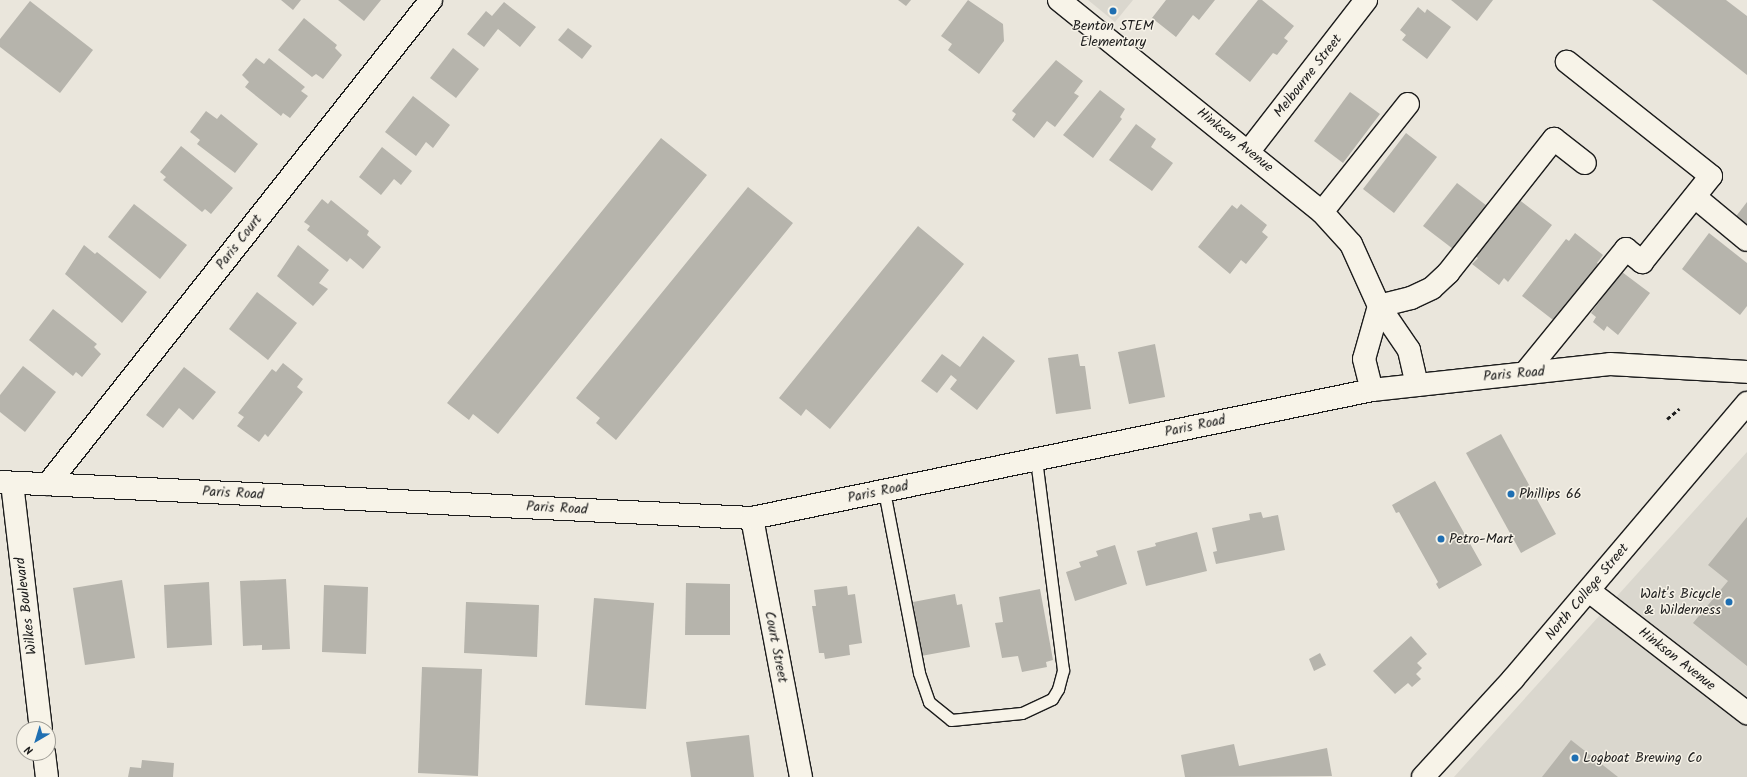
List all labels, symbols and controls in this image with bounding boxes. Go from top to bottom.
marker: Benton STEM Elementary [1108,6,1118,16]
place label: Benton STEM Elementary [1072,18,1154,50]
street label: Melbourne Street [1270,31,1346,121]
street label: Hinkson Avenue [1193,104,1277,176]
street label: Paris Court [212,211,266,273]
street label: Paris Road [1482,363,1546,385]
street label: Paris Road [1163,411,1227,441]
street label: Paris Road [846,477,910,507]
street label: Paris Road [202,483,264,503]
place label: Phillips 66 [1519,486,1581,502]
marker: Phillips 66 [1506,489,1516,499]
street label: Paris Road [526,498,588,518]
place label: Petro-Mart [1449,531,1513,547]
marker: Petro-Mart [1436,534,1446,544]
street label: North College Street [1542,540,1632,644]
street label: Wilkes Boulevard [12,556,40,656]
place label: Walt's Bicycle & Wilderness [1640,586,1721,618]
marker: Walt's Bicycle & Wilderness [1724,597,1734,607]
street label: Court Street [761,610,791,684]
street label: Hinkson Avenue [1635,624,1719,694]
north arrow [16,721,56,761]
text: N [21,740,38,759]
place label: Logboat Brewing Co [1583,750,1702,766]
marker: Logboat Brewing Co [1570,753,1580,763]

